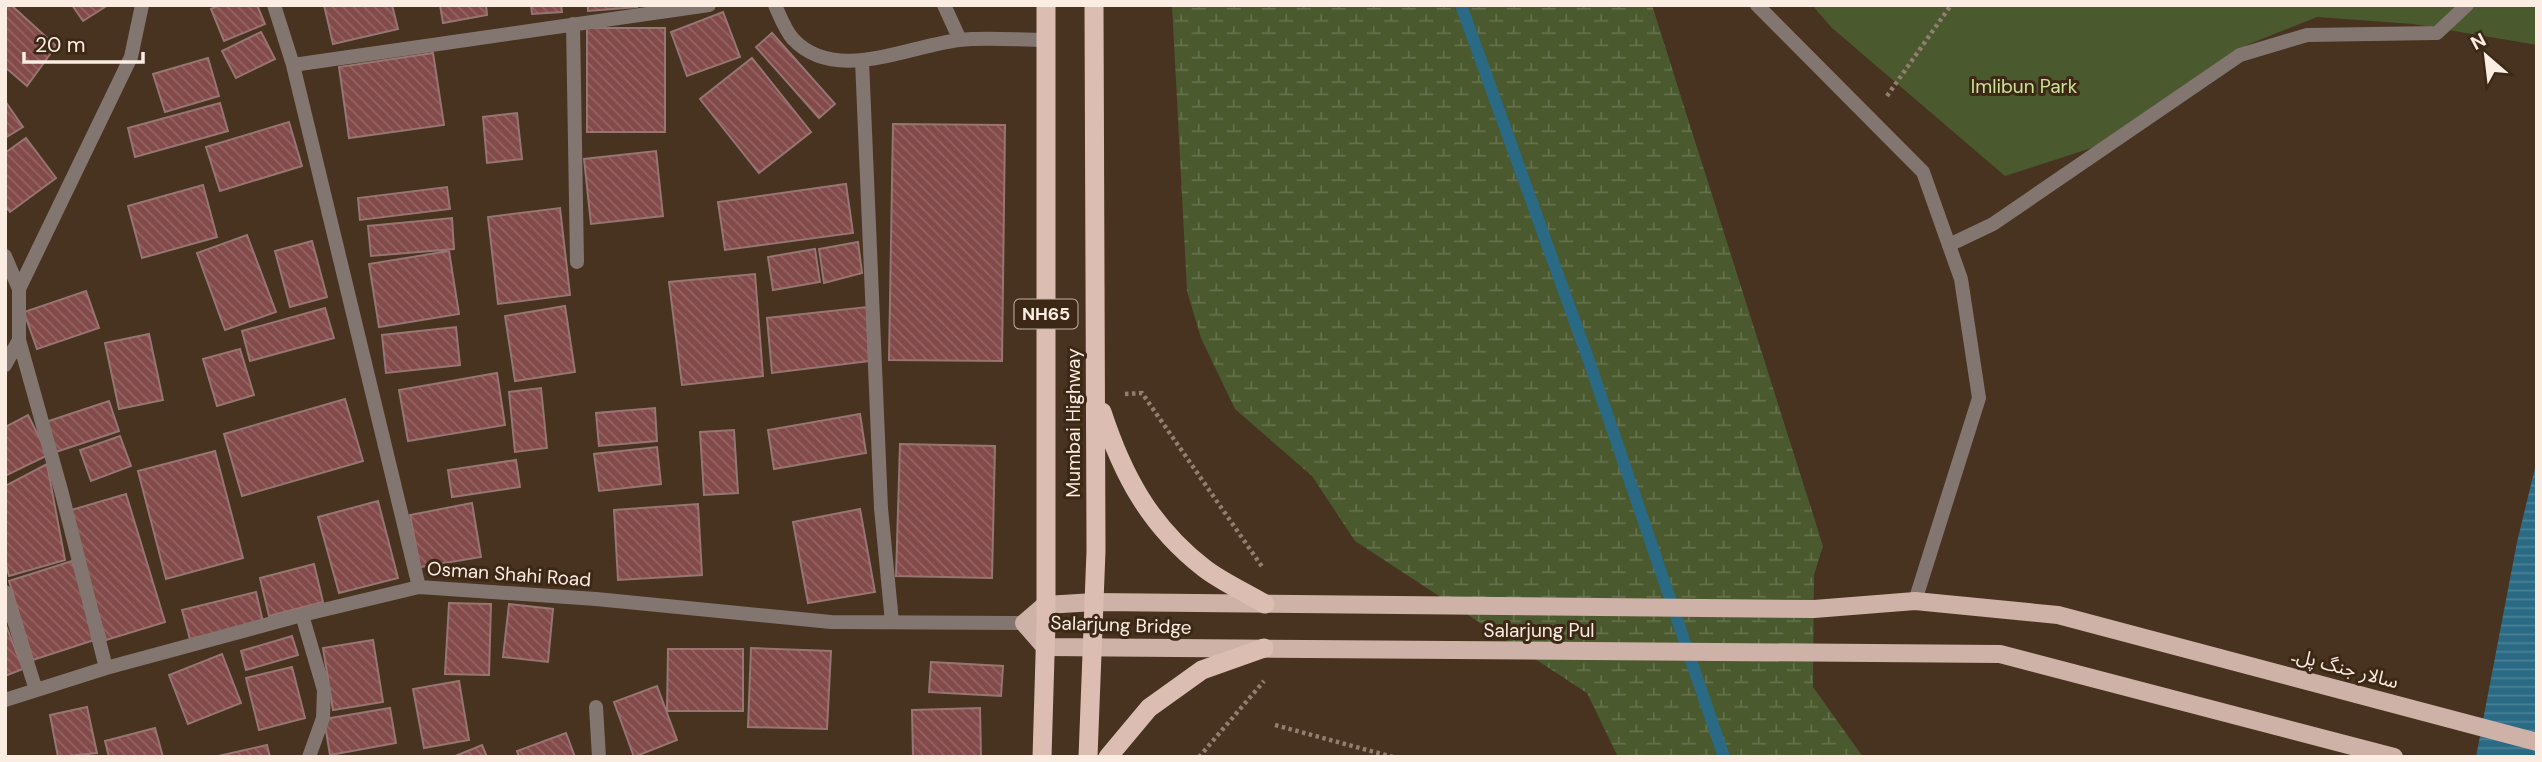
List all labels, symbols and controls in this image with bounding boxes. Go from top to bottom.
scale bar [24,21,144,65]
north arrow [2451,21,2521,91]
text: N [2466,27,2490,56]
text: 20 m [35,31,86,59]
park label: Imlibun Park [1971,74,2078,99]
road number: NH65 [1014,300,1078,328]
street label: Mumbai Highway [1061,348,1086,498]
street label: Osman Shahi Road [426,556,592,592]
street label: Salarjung Bridge [1050,610,1192,640]
street label: Salarjung Pul [1483,618,1595,643]
street label: سالار جنگ پل۔ [2289,642,2401,694]

